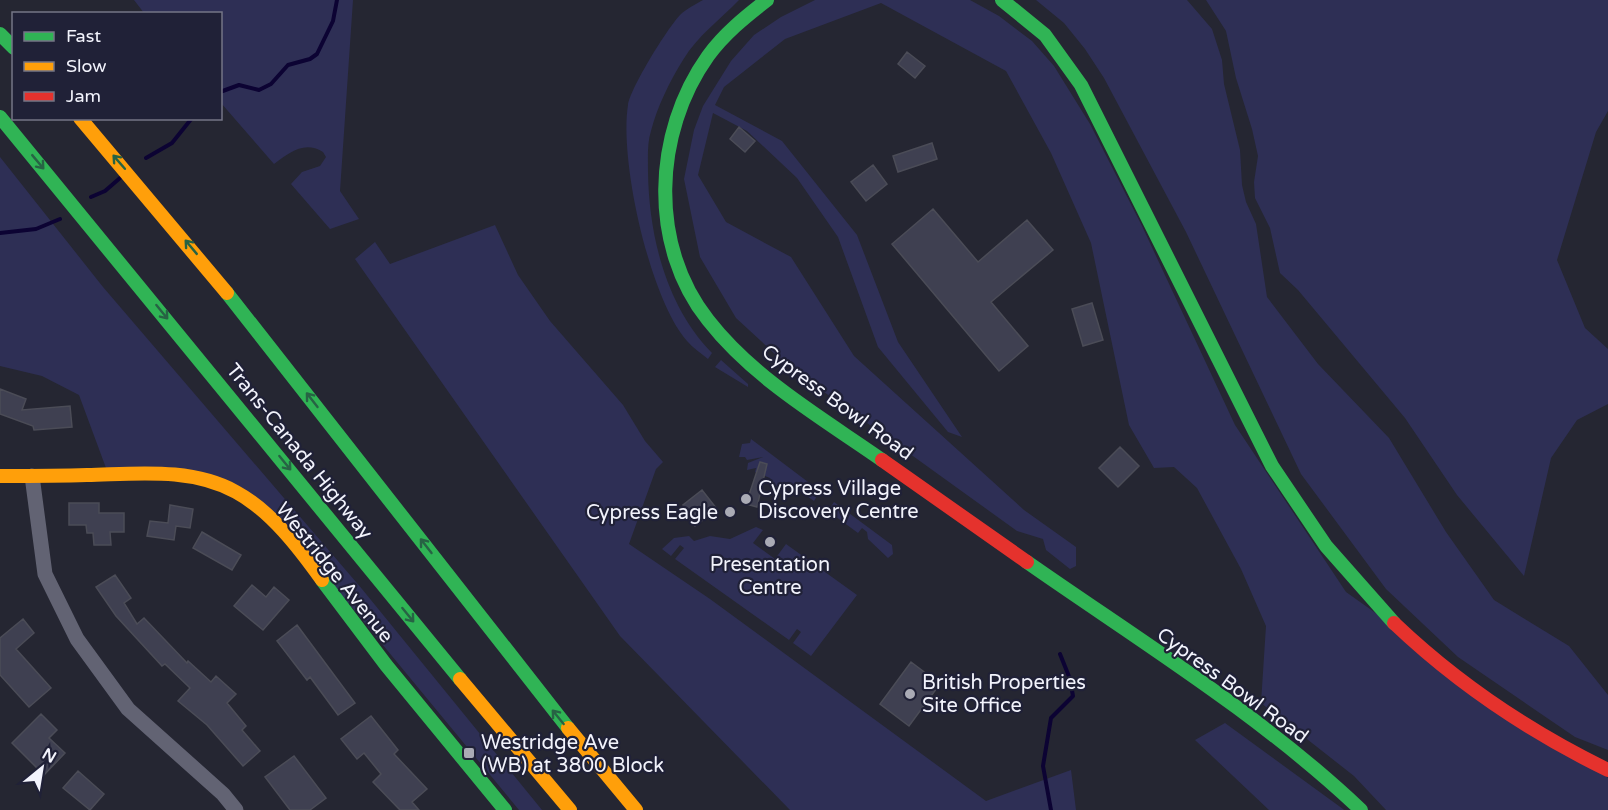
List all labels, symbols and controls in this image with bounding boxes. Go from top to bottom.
legend [12,12,222,120]
text: Fast [66,25,101,47]
text: Slow [66,55,107,77]
text: Jam [66,85,101,107]
one-way arrow [31,153,44,169]
one-way arrow [112,155,126,170]
one-way arrow [184,240,198,255]
one-way arrow [155,304,169,319]
street label: Cypress Bowl Road [757,340,918,466]
street label: Trans-Canada Highway [221,359,378,545]
one-way arrow [305,392,318,408]
one-way arrow [278,455,291,471]
place label: Cypress Village Discovery Centre [758,477,919,524]
marker: Cypress Village Discovery Centre [739,492,753,506]
street label: Westridge Avenue [270,498,398,648]
place label: Cypress Eagle [586,501,718,525]
marker: Cypress Eagle [723,505,737,519]
marker: Presentation Centre [763,535,777,549]
one-way arrow [419,538,432,554]
place label: Presentation Centre [710,553,830,600]
one-way arrow [401,607,414,623]
street label: Cypress Bowl Road [1152,623,1313,749]
place label: British Properties Site Office [922,671,1086,718]
marker: British Properties Site Office [903,687,917,701]
one-way arrow [552,709,565,725]
place label: Westridge Ave (WB) at 3800 Block [481,731,664,778]
north arrow [12,738,72,798]
text: N [38,744,60,768]
marker: Westridge Ave (WB) at 3800 Block [462,746,476,760]

